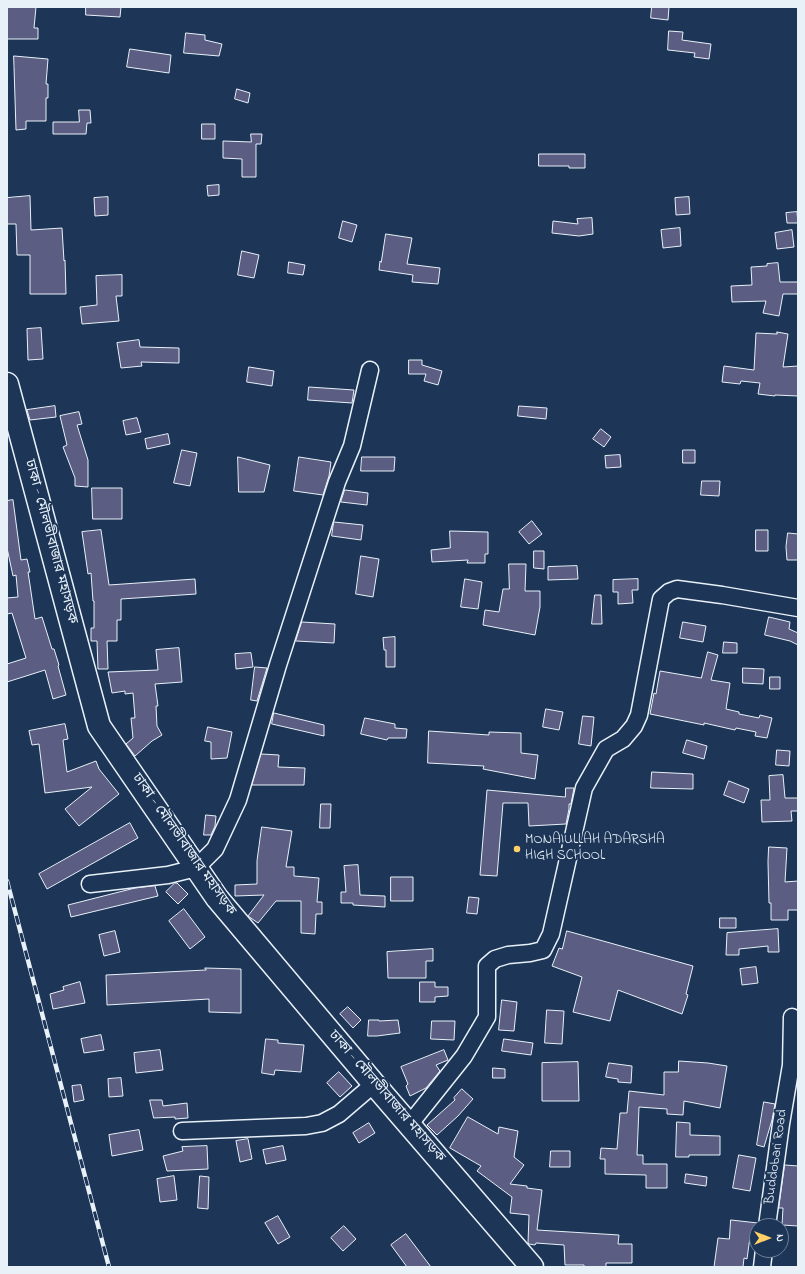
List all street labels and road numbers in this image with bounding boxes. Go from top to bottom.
street label: ঢাকা - মৌলভীবাজার মহাসড়ক [20,458,80,626]
street label: ঢাকা - মৌলভীবাজার মহাসড়ক [128,771,238,919]
street label: ঢাকা - মৌলভীবাজার মহাসড়ক [324,1028,448,1166]
street label: Buddobari Road [762,1108,792,1206]

